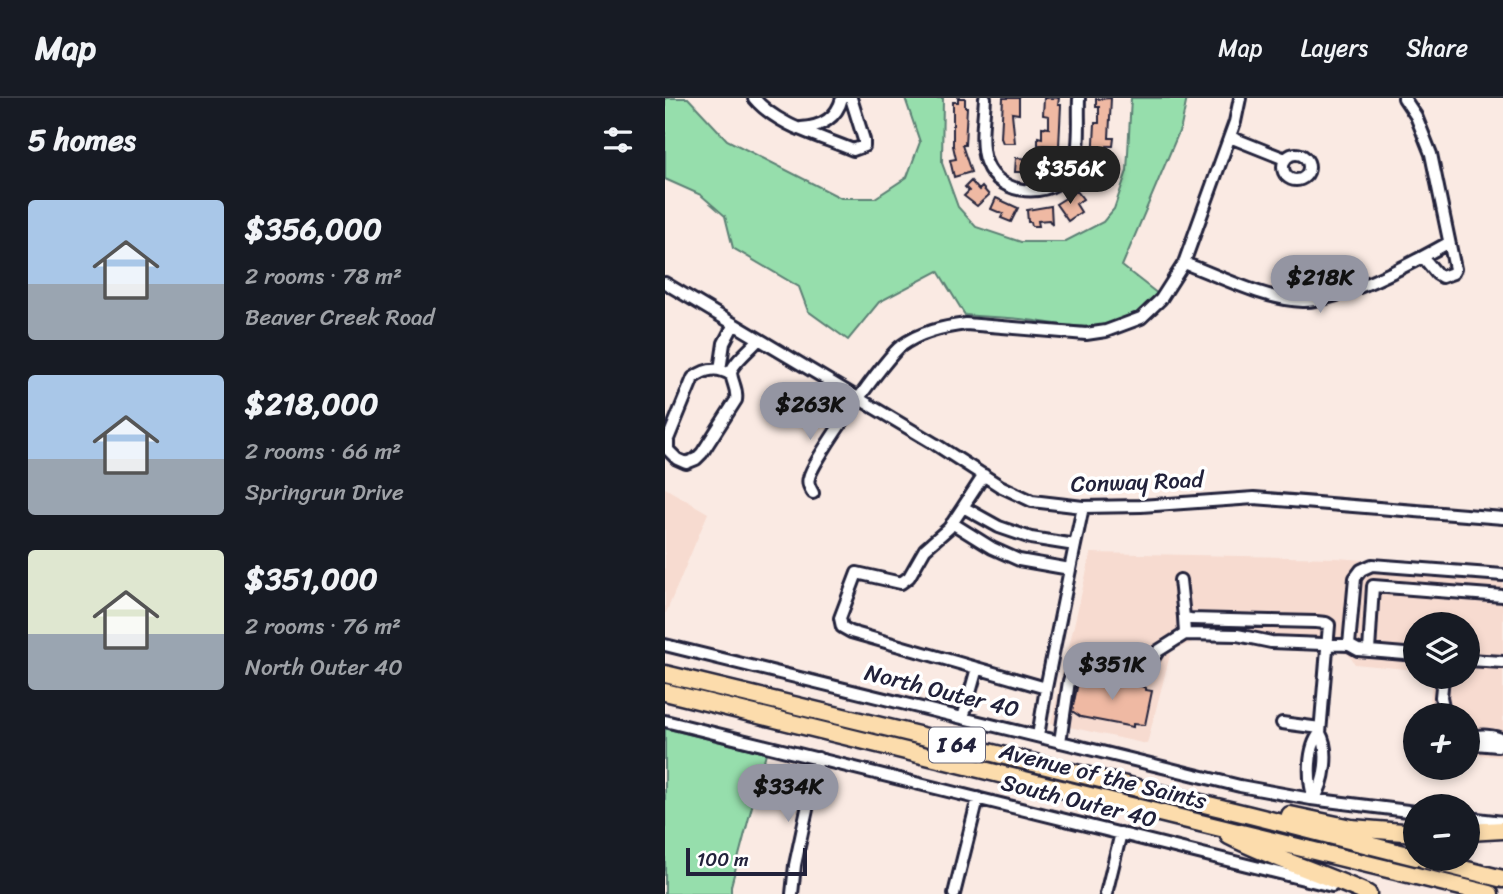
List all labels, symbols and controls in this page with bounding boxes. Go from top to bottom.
text: Map [35,19,96,77]
text: Map [1218,27,1263,69]
text: Layers [1301,27,1368,69]
text: Share [1406,27,1468,69]
text: 5 homes [28,113,136,167]
icon: filters [599,121,637,159]
pin: $356K [1021,146,1119,206]
text: $356K [1035,148,1105,189]
text: $356,000 [245,202,382,256]
icon: home [84,228,168,312]
text: 2 rooms · 78 m² [245,256,402,297]
pin: $218K [1271,256,1369,315]
text: $218K [1287,257,1353,298]
text: Beaver Creek Road [245,297,435,338]
text: $218,000 [245,377,378,431]
pin: $263K [761,382,859,442]
text: $263K [776,384,844,425]
icon: home [84,403,168,487]
text: 2 rooms · 66 m² [245,431,401,472]
street label: Conway Road [1070,459,1206,505]
text: Springrun Drive [245,472,404,513]
text: $351,000 [245,552,378,606]
icon: home [84,578,168,662]
text: 2 rooms · 76 m² [245,606,401,647]
map controls [1403,612,1480,871]
button: layers [1403,612,1480,689]
pin: $351K [1063,642,1161,702]
text: $351K [1079,644,1145,685]
text: North Outer 40 [245,647,403,688]
street label: North Outer 40 [860,652,1024,730]
button: + [1403,703,1480,780]
road number: I 64 [929,728,985,762]
street label: Avenue of the Saints [994,730,1211,822]
street label: South Outer 40 [997,762,1161,840]
pin: $334K [739,764,837,824]
text: $334K [753,766,823,807]
button: − [1403,794,1480,871]
text: 100 m [697,843,749,876]
scale bar [686,845,807,877]

